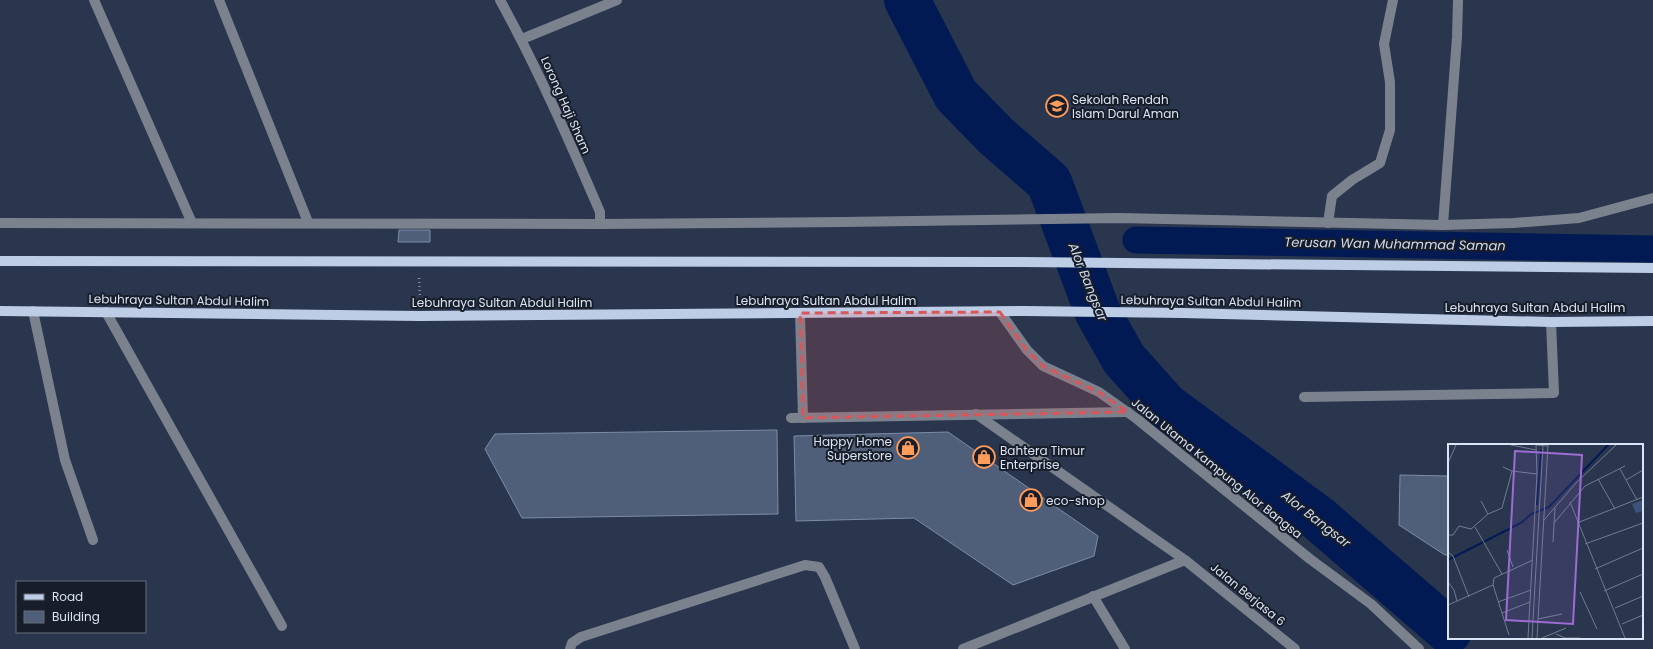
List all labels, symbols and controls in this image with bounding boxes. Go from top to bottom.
street label: Lorong Haji Sham [537,54,595,156]
place label: Sekolah Rendah Islam Darul Aman [1072,91,1179,122]
school or university icon: Sekolah Rendah Islam Darul Aman [1044,93,1070,119]
water label: Terusan Wan Muhammad Saman [1284,233,1506,255]
water label: Alor Bangsar [1063,239,1113,325]
street label: Lebuhraya Sultan Abdul Halim [89,290,269,310]
street label: Lebuhraya Sultan Abdul Halim [1121,291,1301,311]
street label: Lebuhraya Sultan Abdul Halim [736,292,916,309]
street label: Lebuhraya Sultan Abdul Halim [412,294,592,311]
street label: Lebuhraya Sultan Abdul Halim [1445,299,1625,316]
street label: Jalan Utama Kampung Alor Bangsa [1128,394,1306,542]
place label: Happy Home Superstore [814,433,892,464]
shop icon: Happy Home Superstore [895,435,921,461]
place label: Bahtera Timur Enterprise [1000,442,1085,473]
shop icon: Bahtera Timur Enterprise [971,444,997,470]
inset map [1448,444,1643,639]
water label: Alor Bangsar [1277,485,1356,553]
shop icon: eco-shop [1018,487,1044,513]
place label: eco-shop [1046,492,1105,509]
street label: Jalan Berjasa 6 [1207,558,1289,630]
legend [16,581,146,633]
text: Road [52,588,83,605]
text: Building [52,608,100,625]

